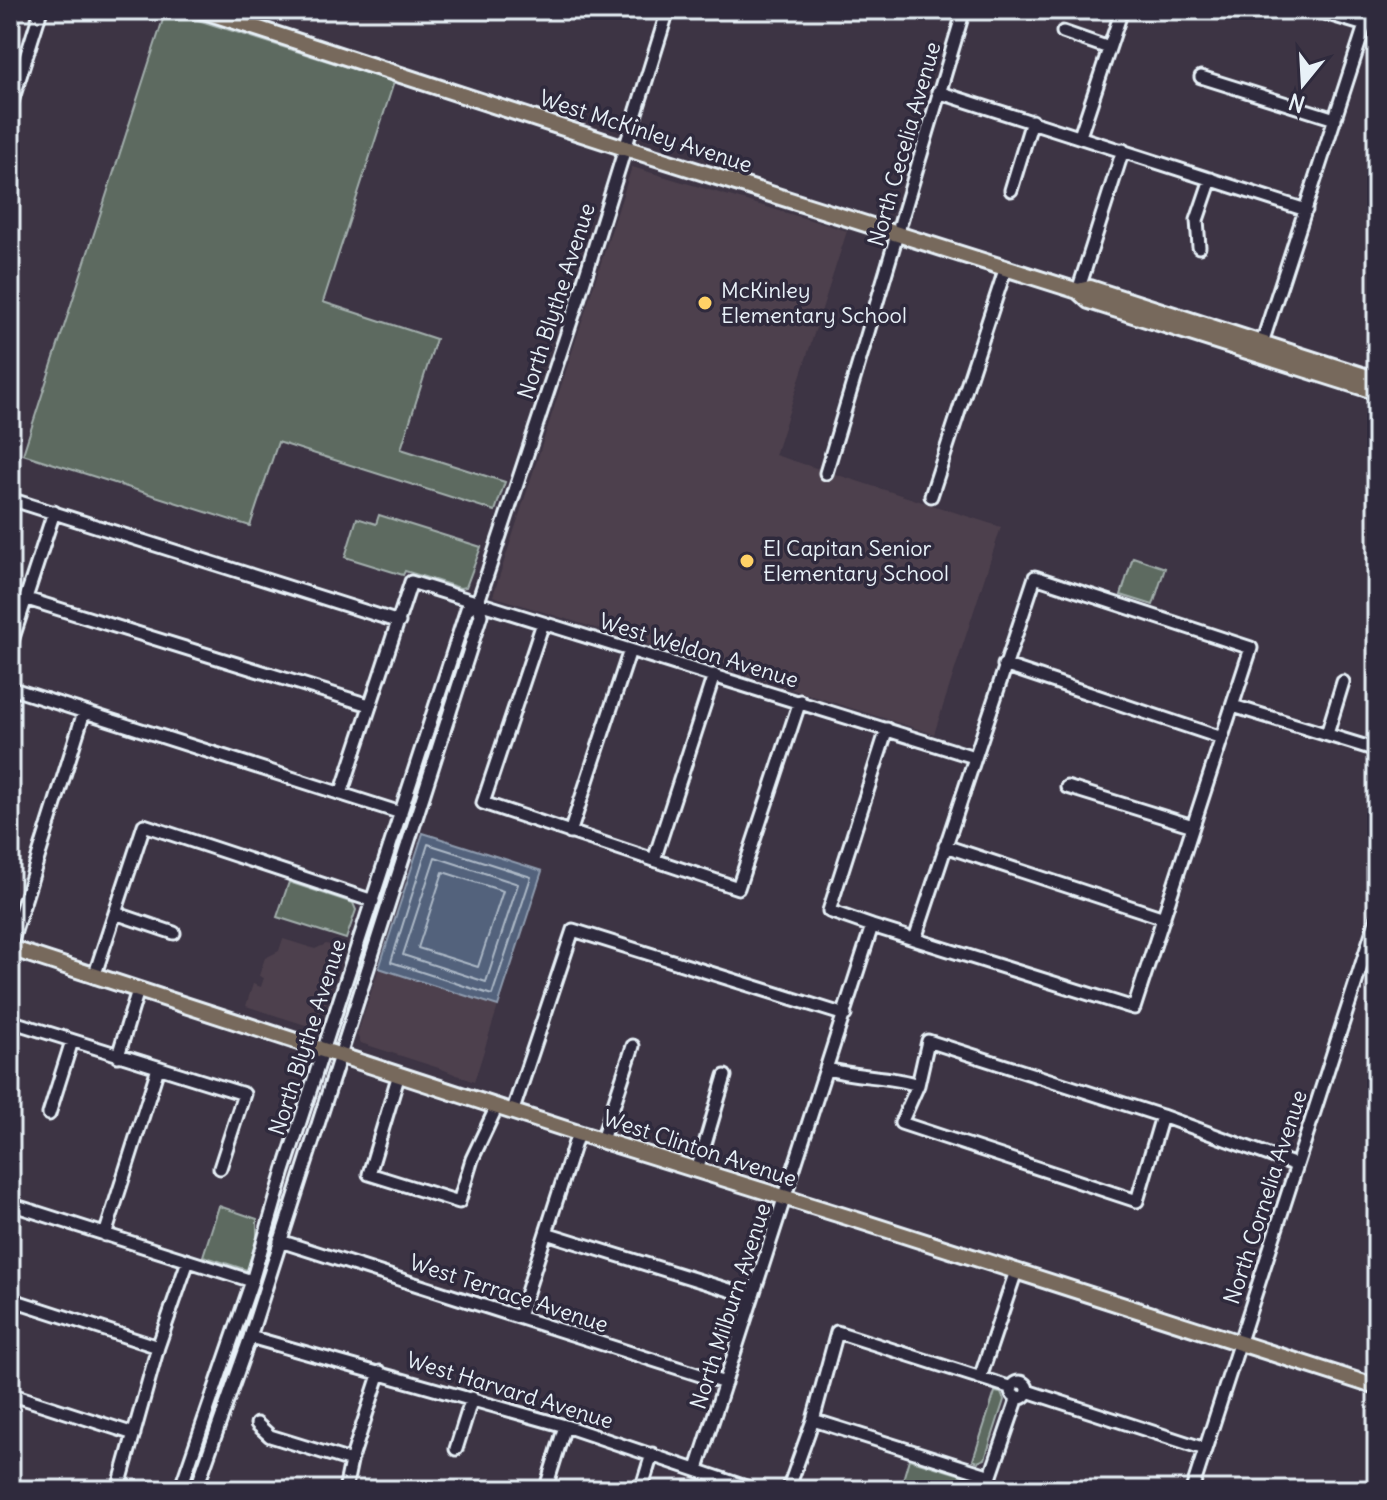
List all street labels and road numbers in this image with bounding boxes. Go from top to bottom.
street label: North Cecelia Avenue [861,38,947,250]
street label: West McKinley Avenue [536,83,756,179]
street label: North Blythe Avenue [511,199,601,403]
street label: West Weldon Avenue [596,606,802,694]
street label: North Blythe Avenue [262,935,352,1139]
street label: North Cornelia Avenue [1217,1086,1313,1308]
street label: West Clinton Avenue [600,1103,800,1193]
street label: North Milburn Avenue [683,1199,777,1413]
street label: West Terrace Avenue [406,1248,612,1338]
street label: West Harvard Avenue [403,1345,617,1435]

